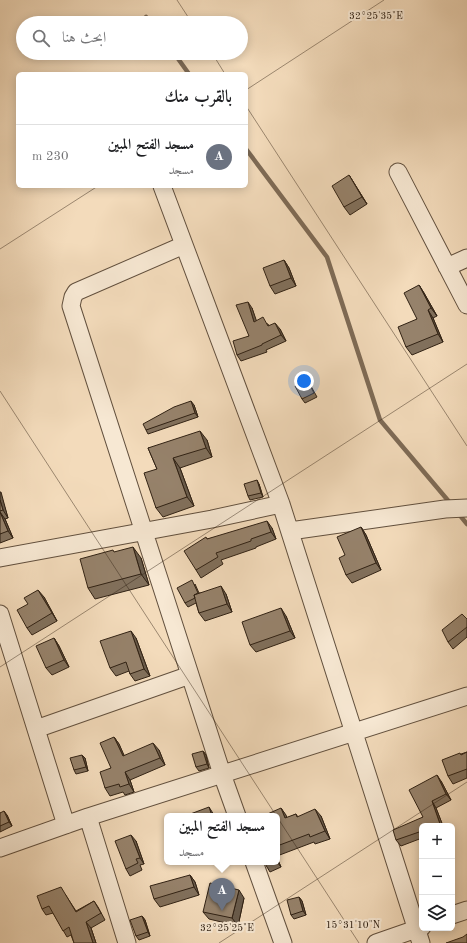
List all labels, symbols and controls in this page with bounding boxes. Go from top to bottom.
text: 32°25'35"E [349,11,403,21]
search box [16,16,248,60]
icon: search [30,27,52,49]
text: ابحث هنا [62,31,106,46]
text: بالقرب منك [164,89,232,106]
text: مسجد الفتح المبين [108,138,194,153]
text: 230 m [32,150,69,163]
text: A [214,150,224,163]
text: مسجد [168,164,194,177]
your location [294,371,314,391]
popup [164,813,280,865]
text: مسجد الفتح المبين [179,820,265,835]
map controls [419,823,455,931]
button: + [419,823,455,859]
text: مسجد [179,846,204,859]
button: − [419,859,455,895]
pin: A [209,878,235,911]
button: layers [419,895,455,931]
text: 15°31'10"N [326,920,381,930]
text: 32°25'25"E [200,923,254,933]

